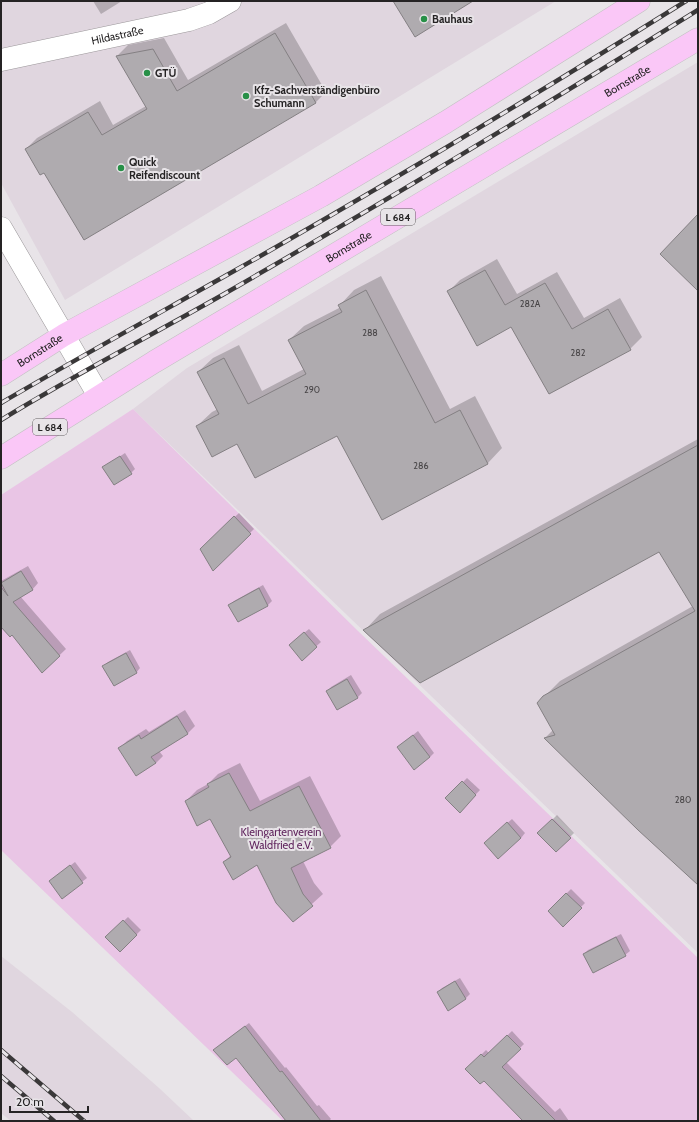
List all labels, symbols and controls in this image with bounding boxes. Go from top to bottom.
place label: Bauhaus [432,12,473,26]
marker: Bauhaus [419,14,429,24]
street label: Hildastraße [90,23,145,48]
street label: Bornstraße [602,62,653,100]
place label: GTÜ [155,66,176,80]
marker: GTÜ [142,68,152,78]
place label: Kfz-Sachverständigenbüro Schumann [254,83,380,110]
marker: Kfz-Sachverständigenbüro Schumann [241,91,251,101]
place label: Quick Reifendiscount [129,155,200,182]
marker: Quick Reifendiscount [116,163,126,173]
road number: L 684 [381,209,415,225]
street label: Bornstraße [323,227,375,266]
house number: 282A [520,298,541,309]
house number: 288 [362,327,378,338]
street label: Bornstraße [14,331,66,370]
house number: 282 [571,347,586,358]
house number: 290 [304,384,320,395]
road number: L 684 [33,419,67,435]
house number: 286 [413,460,429,471]
house number: 280 [675,794,691,805]
park label: Kleingartenverein Waldfried e.V. [241,825,321,852]
scale bar [10,1088,88,1114]
text: 20 m [16,1094,44,1109]

